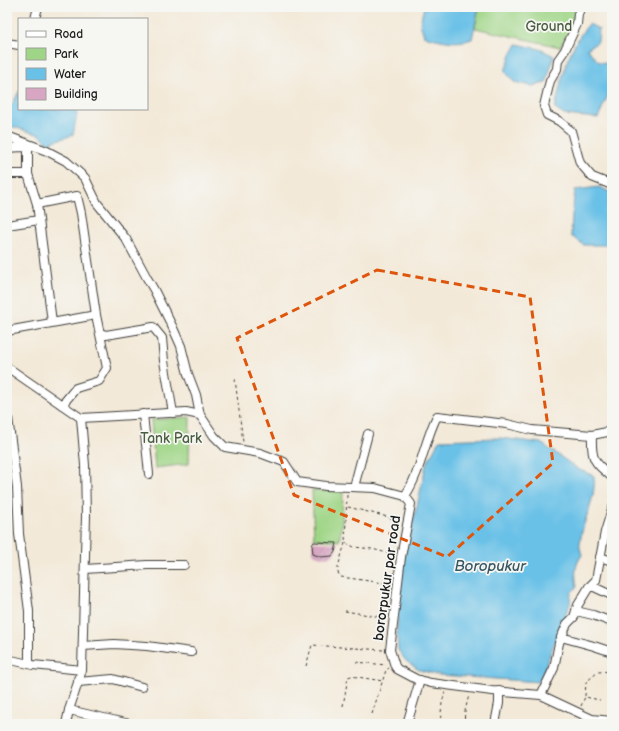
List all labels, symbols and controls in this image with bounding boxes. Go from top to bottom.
legend [18,18,148,110]
park label: Ground [526,18,572,35]
text: Road [54,27,83,42]
text: Park [54,47,78,62]
text: Water [54,67,86,82]
text: Building [54,87,98,102]
park label: Tank Park [140,430,202,447]
street label: bororpukur par road [370,514,404,642]
water label: Boropukur [454,557,527,576]

